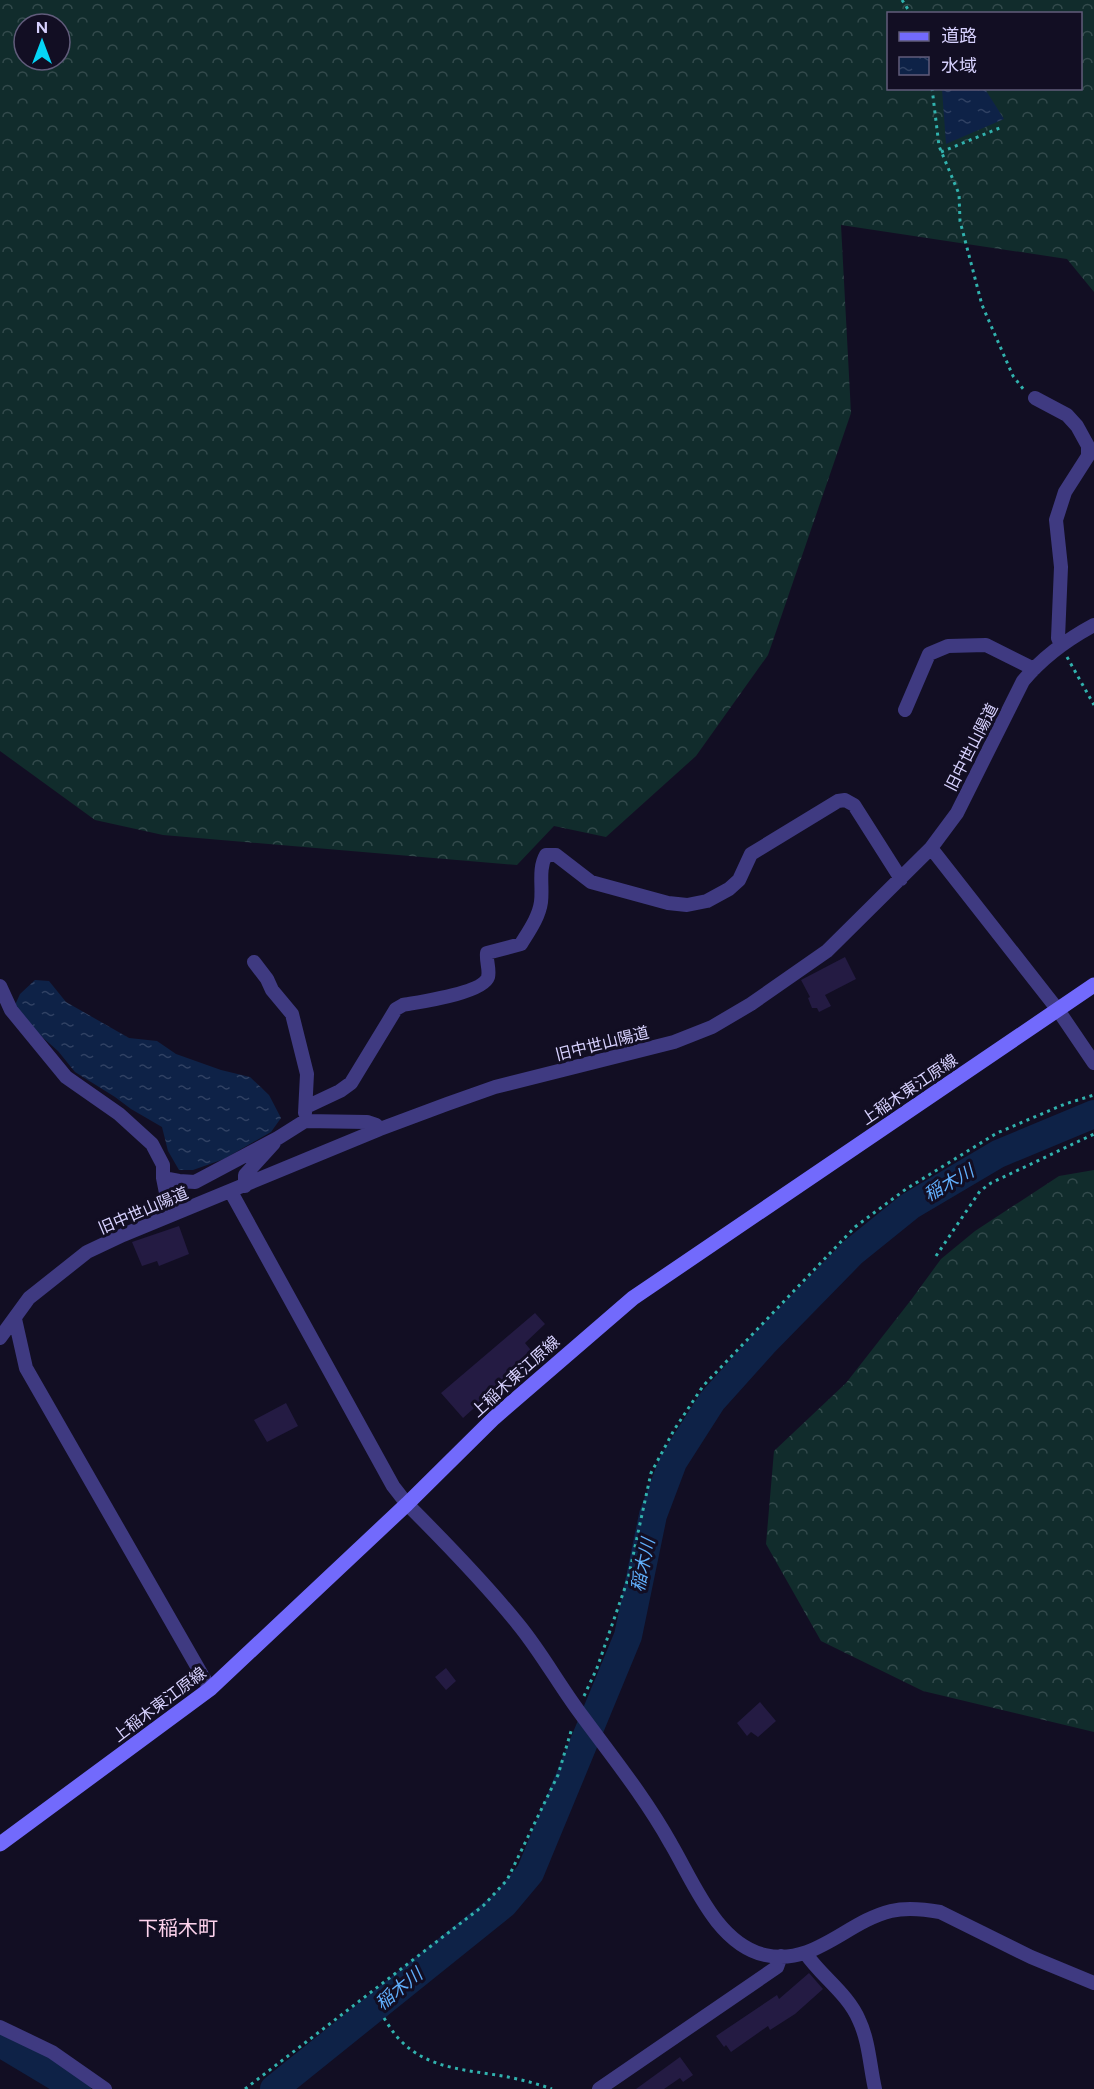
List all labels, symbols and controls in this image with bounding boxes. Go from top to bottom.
north arrow [12,12,72,72]
legend [887,12,1082,90]
text: N [36,18,48,37]
text: 道路 [941,25,977,47]
text: 水域 [941,55,977,77]
street label: 旧中世山陽道 [941,700,1002,794]
street label: 旧中世山陽道 [553,1023,651,1064]
street label: 上稲木東江原線 [858,1050,961,1129]
water label: 稲木川 [920,1159,980,1206]
street label: 旧中世山陽道 [95,1183,191,1238]
street label: 上稲木東江原線 [467,1332,563,1421]
water label: 稲木川 [627,1534,660,1594]
street label: 上稲木東江原線 [109,1663,210,1746]
district label: 下稲木町 [138,1916,218,1940]
water label: 稲木川 [371,1962,428,2015]

